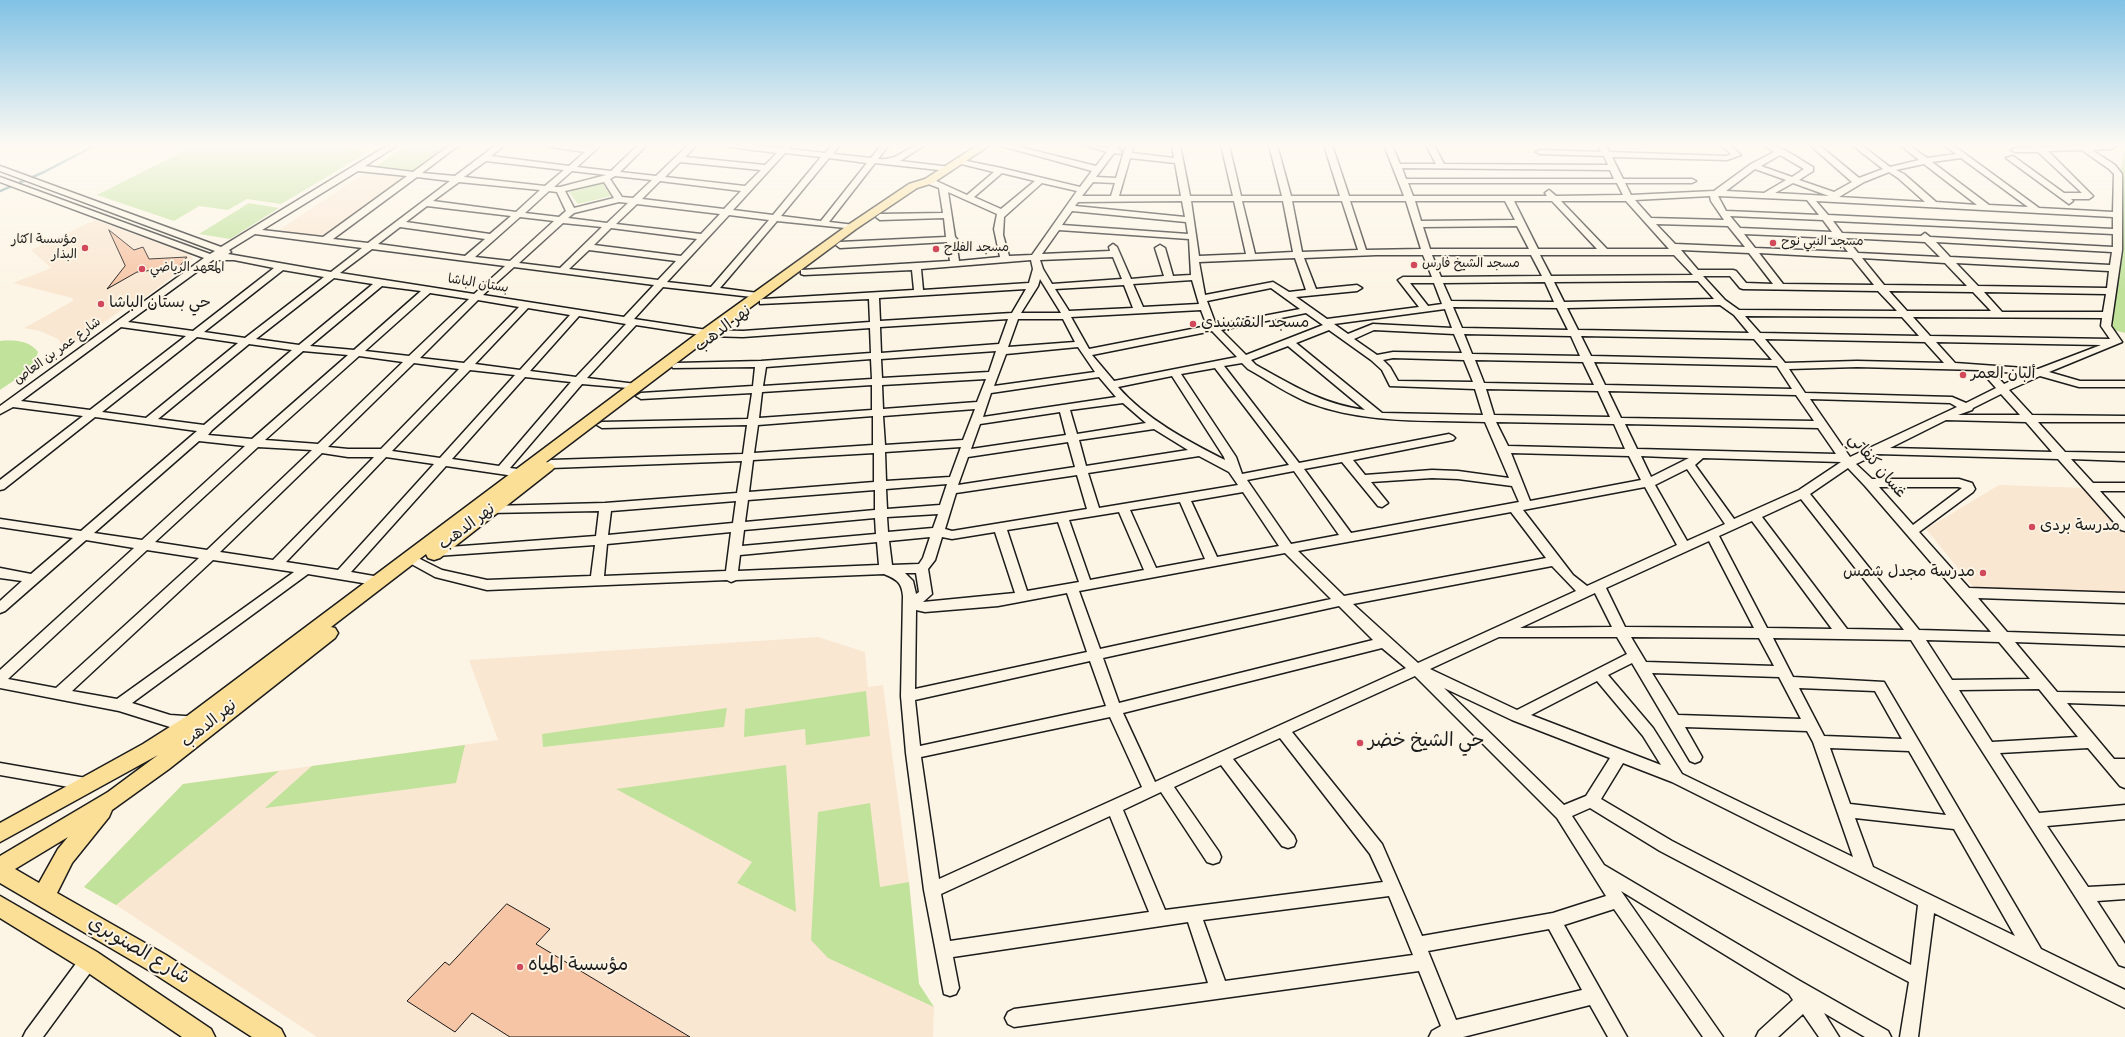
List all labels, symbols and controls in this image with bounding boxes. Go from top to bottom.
place label: مؤسسة اكثار البذار [11,233,77,264]
place label: مسجد النبي نوح [1781,235,1864,251]
marker: مسجد النبي نوح [1768,238,1778,248]
place label: مسجد الفلاح [944,241,1009,257]
marker: مؤسسة اكثار البذار [80,243,90,253]
marker: مسجد الفلاح [931,244,941,254]
place label: مسجد الشيخ فارس [1422,257,1520,273]
marker: مسجد الشيخ فارس [1409,260,1419,270]
place label: المعهد الرياضي [150,261,224,277]
marker: المعهد الرياضي [137,264,147,274]
street label: بستان الباشا [446,272,510,298]
place label: حي بستان الباشا [109,294,211,314]
marker: حي بستان الباشا [96,299,106,309]
street label: نهر الدهب [692,303,756,357]
place label: مسجد النقشبندي [1201,314,1309,334]
street label: شارع عمر بن العاص [11,315,105,389]
marker: مسجد النقشبندي [1188,319,1198,329]
place label: ألبان العمر [1971,365,2036,385]
marker: ألبان العمر [1958,370,1968,380]
street label: غسان كنفاتي [1843,431,1909,503]
street label: نهر الدهب [436,501,500,555]
place label: مدرسة بردى [2040,517,2120,537]
marker: مدرسة بردى [2027,522,2037,532]
place label: مدرسة مجدل شمس [1843,563,1975,583]
marker: مدرسة مجدل شمس [1978,568,1988,578]
street label: نهر الدهب [178,697,242,753]
place label: حي الشيخ خضر [1368,732,1485,754]
marker: حي الشيخ خضر [1355,738,1365,748]
street label: شارع الصنوبري [83,913,193,991]
place label: مؤسسة المياه [528,956,628,978]
marker: مؤسسة المياه [515,962,525,972]

